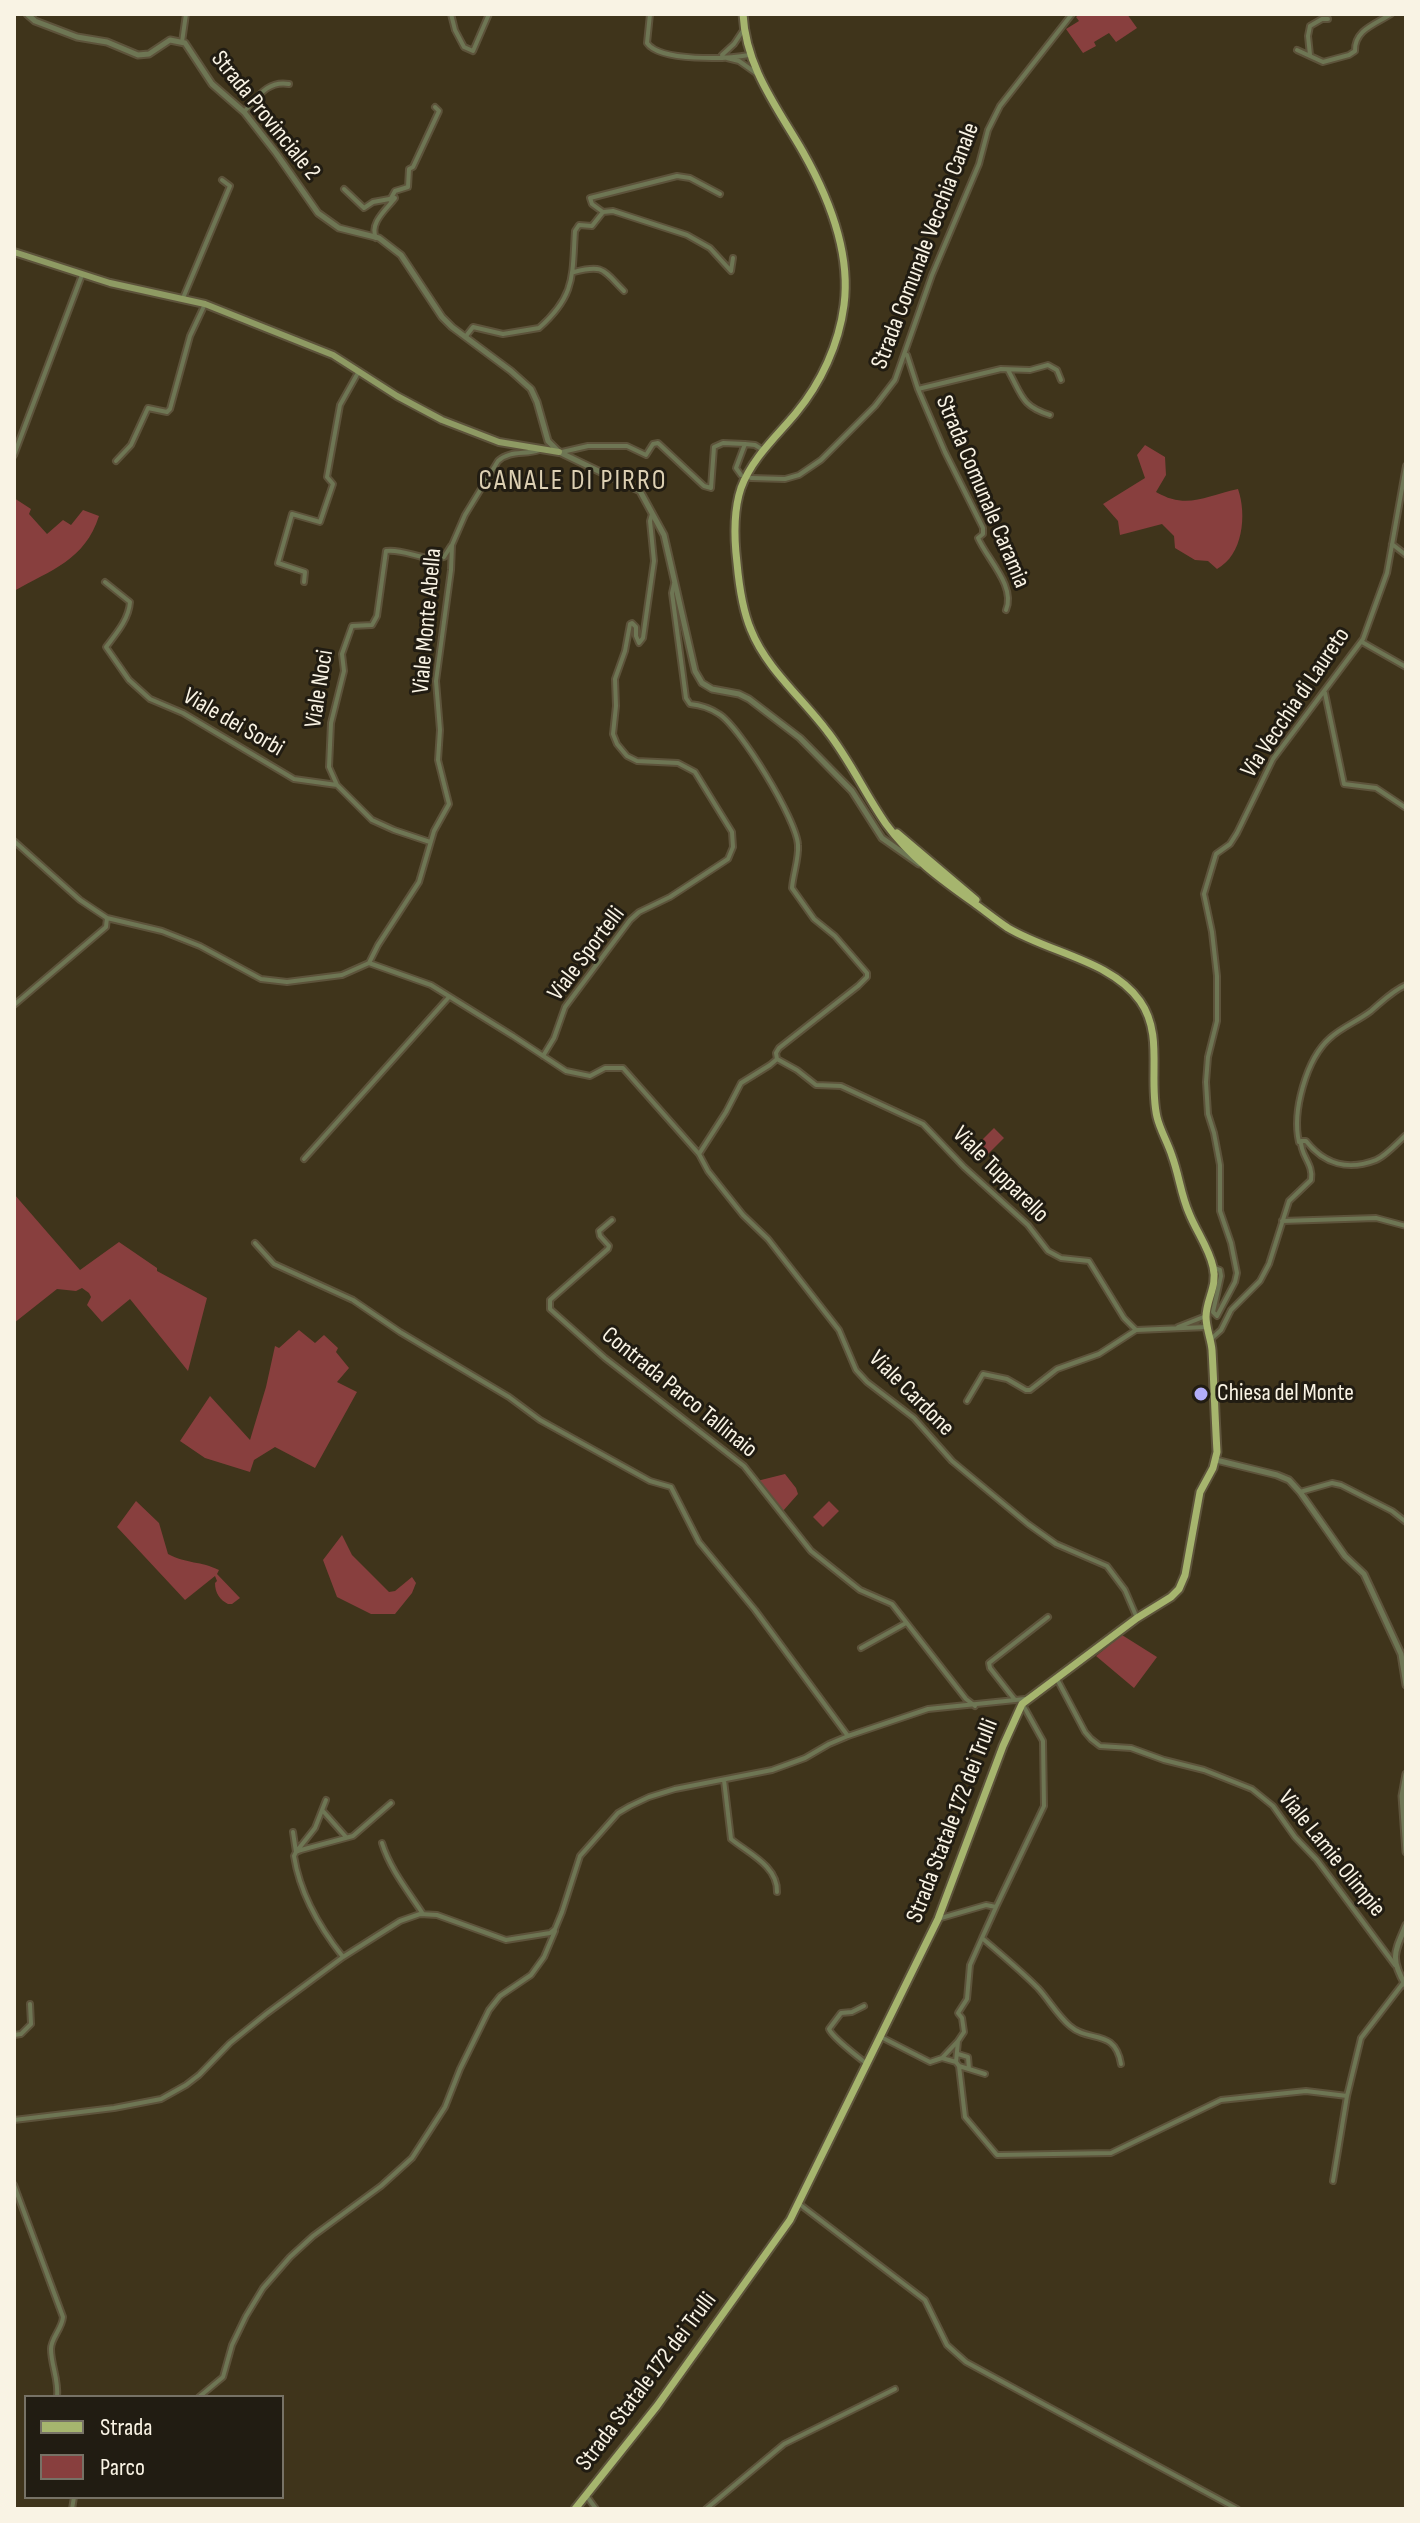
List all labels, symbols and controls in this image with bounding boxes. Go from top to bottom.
street label: Strada Provinciale 2 [204,46,326,186]
street label: Strada Comunale Vecchia Canale [866,119,986,373]
street label: Strada Comunale Caramia [929,392,1035,592]
district label: CANALE DI PIRRO [478,465,668,499]
street label: Viale Monte Abella [407,547,449,695]
street label: Via Vecchia di Laureto [1235,623,1357,783]
street label: Viale Noci [300,648,340,730]
street label: Viale dei Sorbi [177,683,289,763]
street label: Viale Sportelli [542,901,632,1007]
street label: Viale Tupparello [946,1121,1054,1229]
street label: Contrada Parco Tallinaio [595,1321,763,1465]
street label: Viale Cardone [862,1345,960,1443]
place label: Chiesa del Monte [1217,1380,1354,1408]
marker: Chiesa del Monte [1192,1385,1210,1403]
street label: Strada Statale 172 dei Trulli [901,1715,1005,1927]
street label: Viale Lamie Olimpie [1271,1785,1391,1923]
street label: Strada Statale 172 dei Trulli [571,2287,723,2477]
legend [24,2395,284,2499]
text: Strada [100,2413,153,2442]
text: Parco [100,2453,145,2482]

